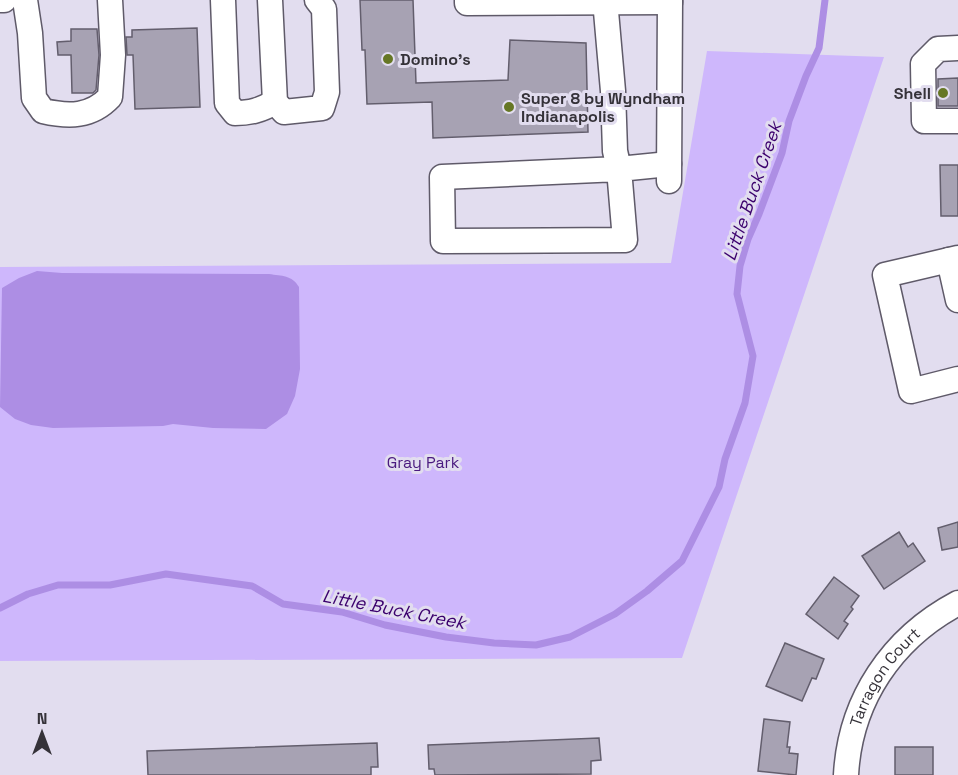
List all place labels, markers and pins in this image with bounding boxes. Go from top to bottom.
place label: Domino's [400,49,471,70]
marker: Domino's [381,52,395,66]
place label: Shell [894,83,931,104]
marker: Shell [936,86,950,100]
place label: Super 8 by Wyndham Indianapolis [521,88,685,127]
marker: Super 8 by Wyndham Indianapolis [502,100,516,114]

